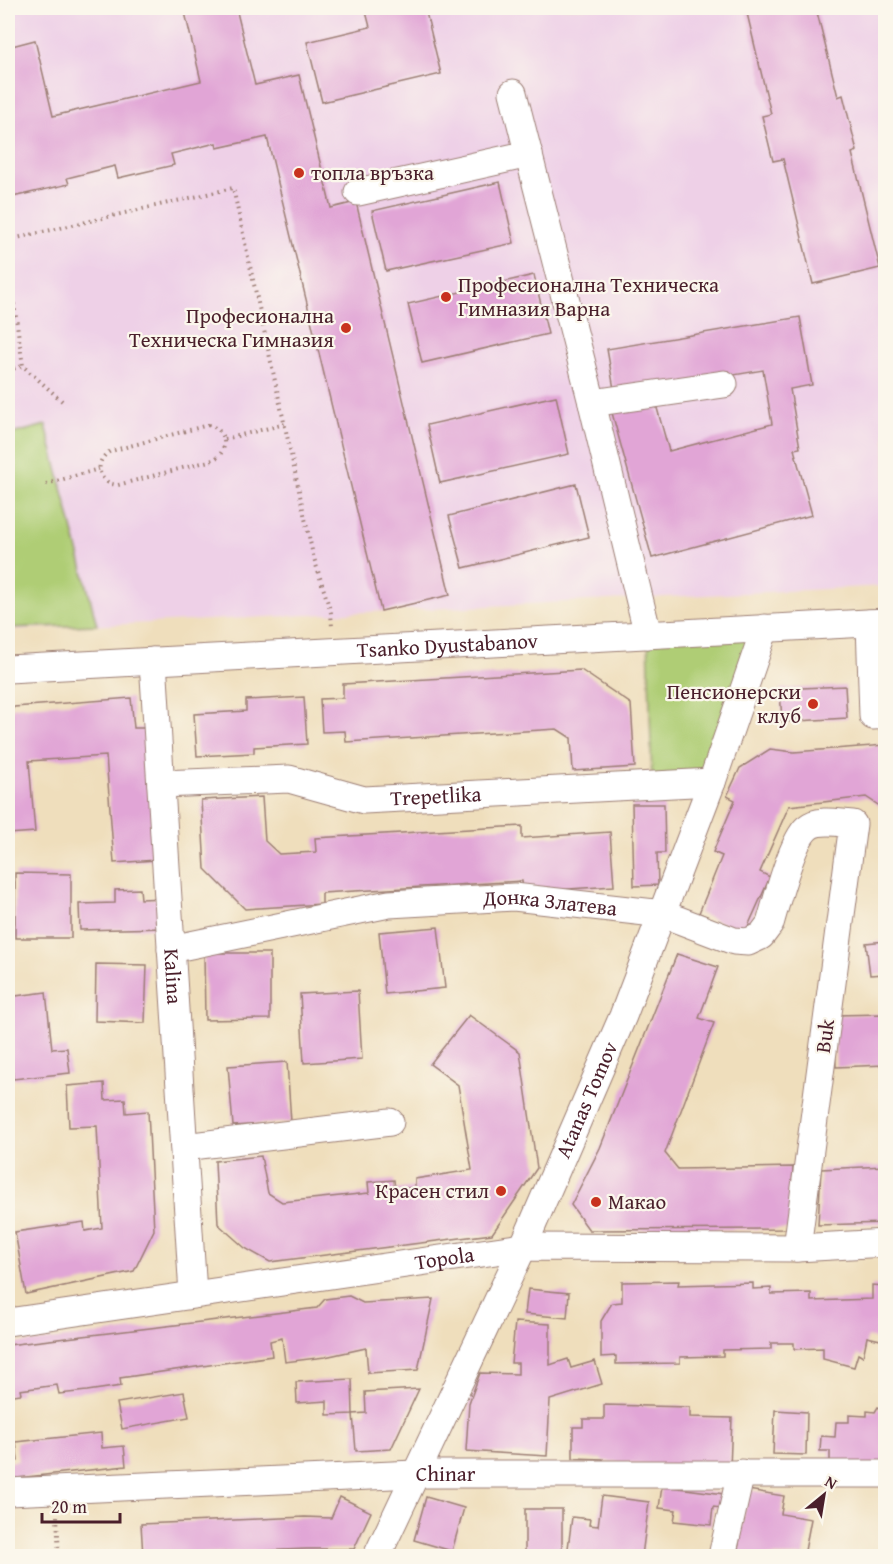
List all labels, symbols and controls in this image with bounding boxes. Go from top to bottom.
place label: топла връзка [311,157,434,188]
marker: топла връзка [292,166,306,180]
place label: Професионална Техническа Гимназия Варна [458,269,719,324]
marker: Професионална Техническа Гимназия Варна [439,290,453,304]
place label: Професионална Техническа Гимназия [129,300,334,355]
marker: Професионална Техническа Гимназия [339,321,353,335]
street label: Tsanko Dyustabanov [356,625,539,665]
place label: Пенсионерски клуб [667,676,801,731]
marker: Пенсионерски клуб [806,697,820,711]
street label: Trepetlika [390,778,482,814]
street label: Донка Златева [481,881,619,924]
street label: Kalina [156,947,191,1005]
street label: Buk [807,1017,842,1055]
street label: Atanas Tomov [547,1036,625,1163]
place label: Красен стил [375,1175,489,1206]
marker: Красен стил [494,1184,508,1198]
place label: Макао [608,1186,666,1217]
marker: Макао [589,1195,603,1209]
street label: Topola [413,1238,476,1278]
street label: Chinar [416,1458,476,1489]
north arrow [794,1465,854,1525]
text: N [821,1469,842,1495]
scale bar [42,1486,120,1524]
text: 20 m [51,1493,87,1520]

